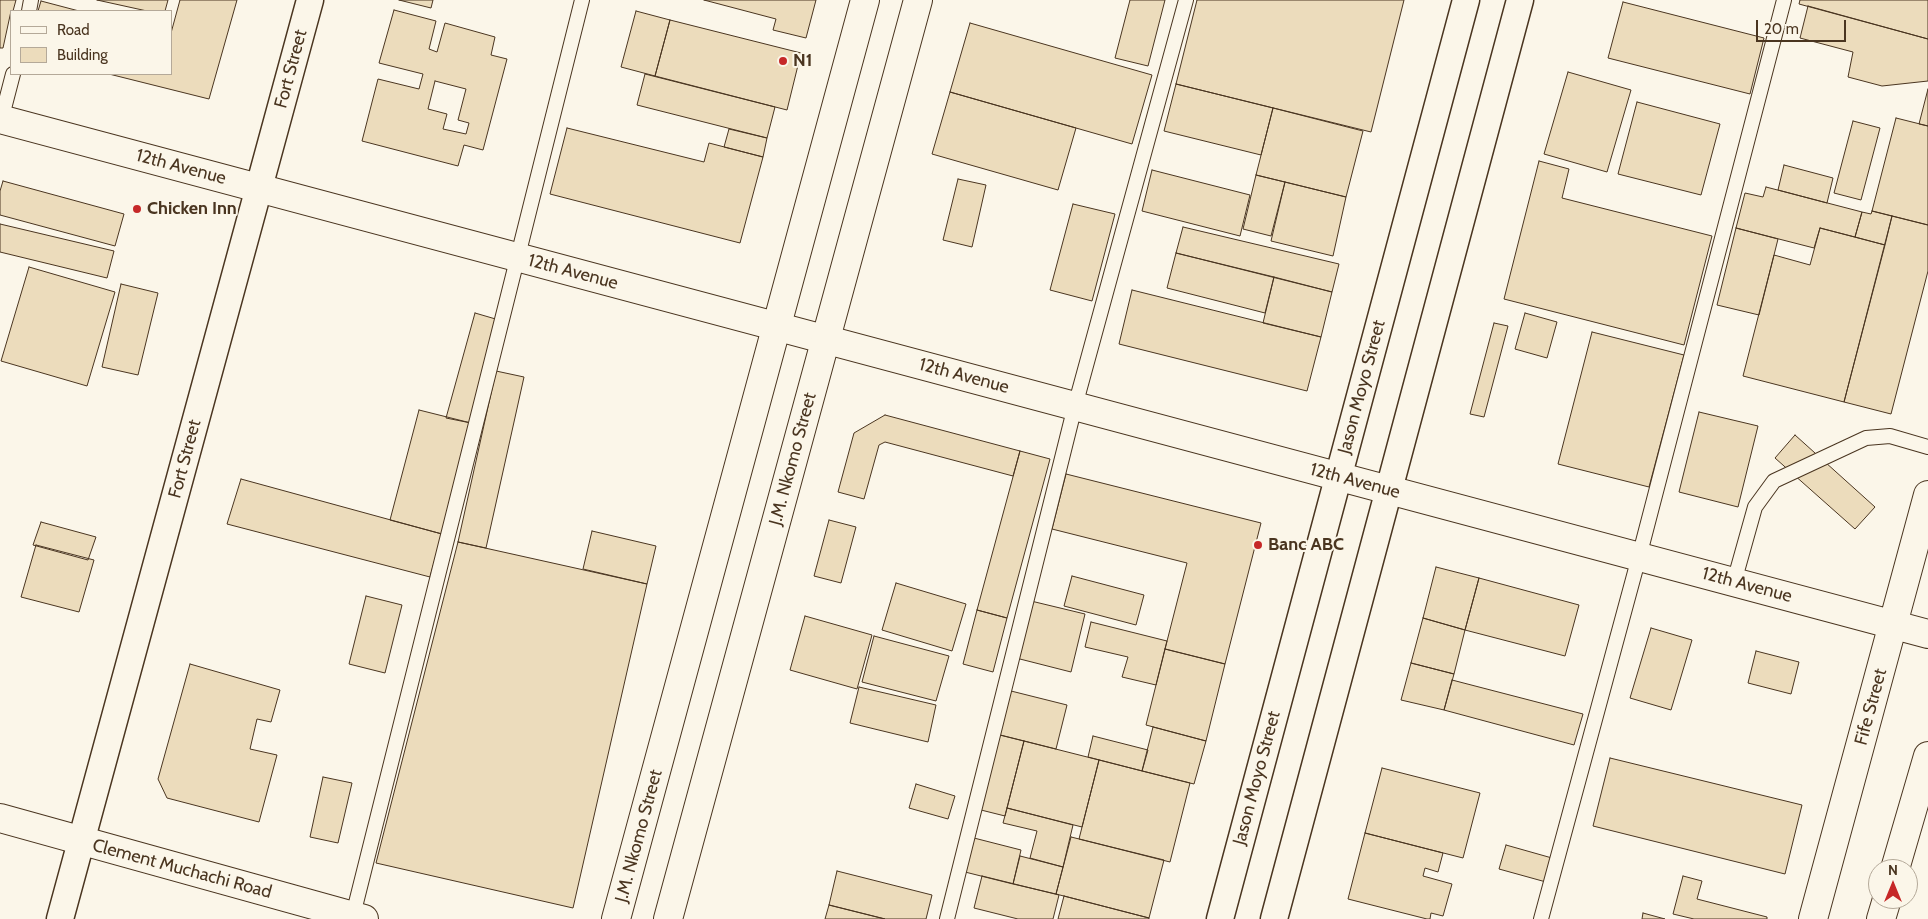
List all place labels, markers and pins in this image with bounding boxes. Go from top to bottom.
place label: N1 [793,50,812,72]
marker: N1 [777,55,789,67]
place label: Chicken Inn [147,198,237,220]
marker: Chicken Inn [131,203,143,215]
place label: Banc ABC [1268,534,1344,556]
marker: Banc ABC [1252,539,1264,551]

